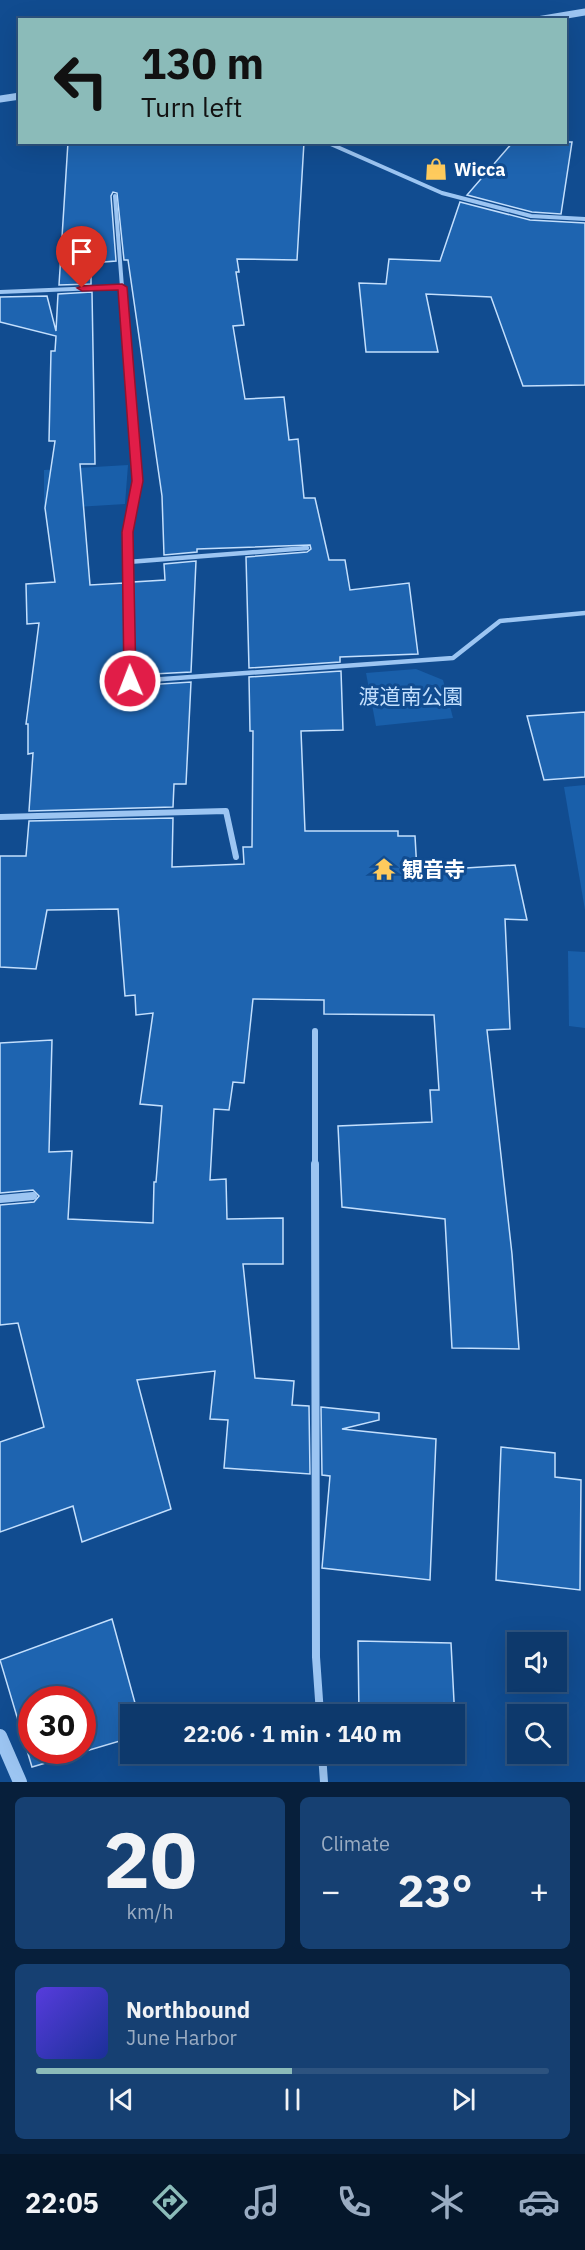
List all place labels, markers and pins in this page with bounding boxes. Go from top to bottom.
shop icon: Wicca [423,156,449,182]
place label: Wicca [454,158,505,181]
pin [56,226,107,288]
place label: 観音寺 [402,855,465,883]
temple icon: 観音寺 [371,856,397,882]

